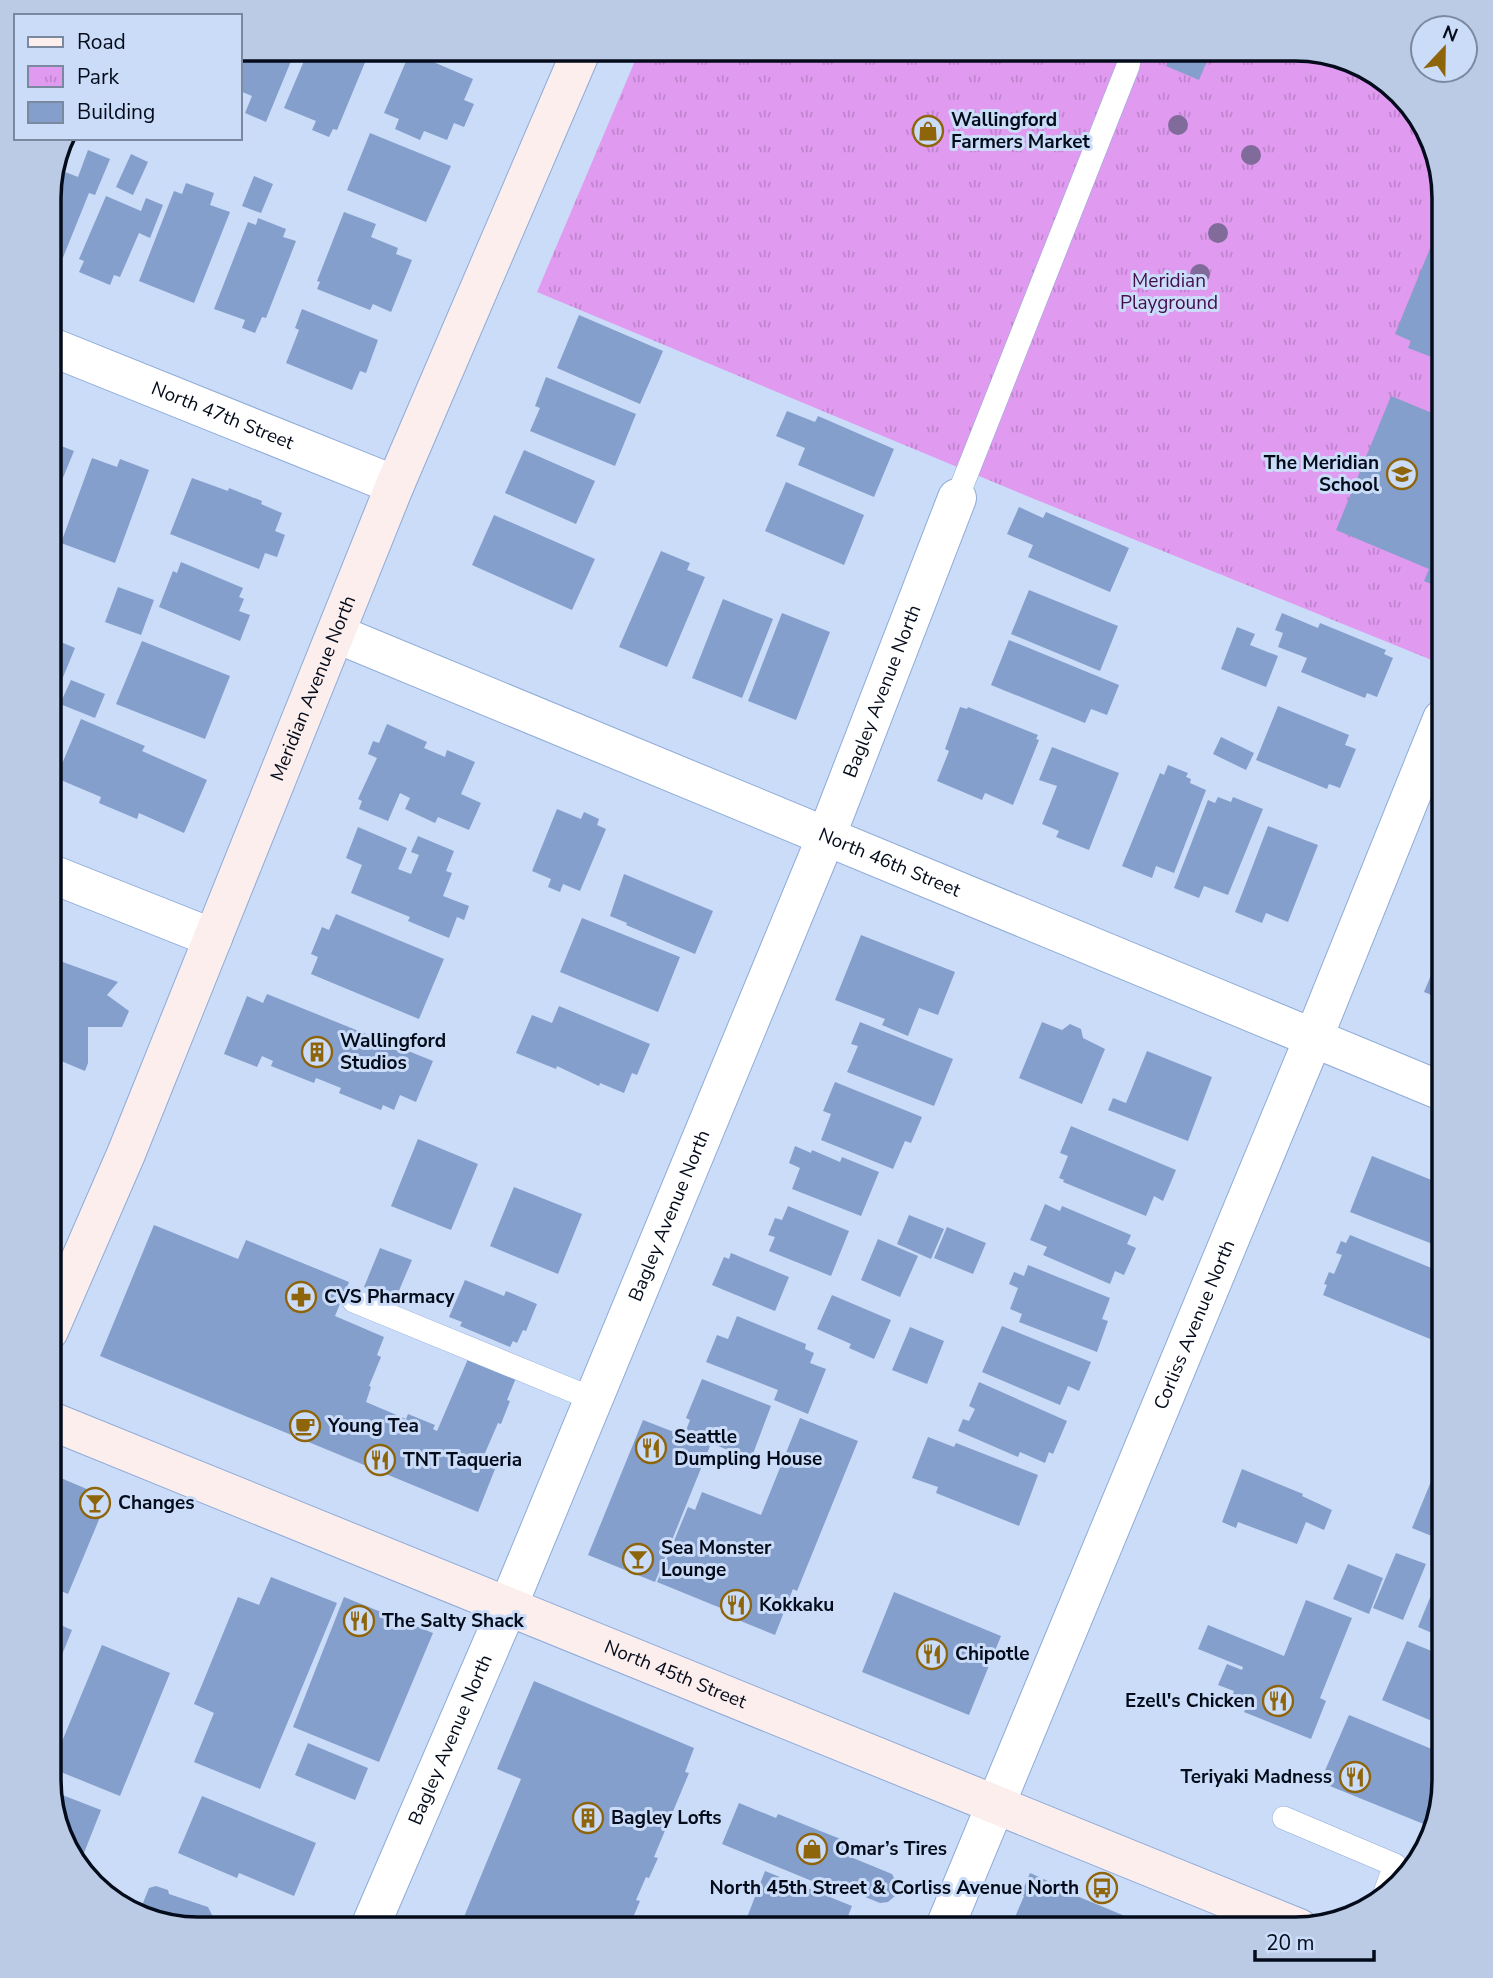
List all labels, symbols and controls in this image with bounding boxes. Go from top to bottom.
legend [14,14,242,140]
north arrow [1409,14,1479,84]
text: N [1439,19,1461,49]
text: Road [77,28,126,56]
text: Park [77,63,119,91]
text: Building [77,98,155,126]
place label: Wallingford Farmers Market [951,107,1090,155]
shop icon: Wallingford Farmers Market [911,114,945,148]
park label: Meridian Playground [1120,268,1218,316]
street label: North 47th Street [147,375,298,456]
place label: The Meridian School [1264,450,1379,498]
school or university icon: The Meridian School [1385,457,1419,491]
street label: Meridian Avenue North [264,592,362,785]
street label: Bagley Avenue North [837,601,927,781]
street label: North 46th Street [815,822,965,904]
place label: Wallingford Studios [340,1028,446,1076]
building icon: Wallingford Studios [300,1035,334,1069]
street label: Bagley Avenue North [622,1126,716,1305]
street label: Corliss Avenue North [1148,1236,1241,1414]
pharmacy icon: CVS Pharmacy [284,1280,318,1314]
place label: CVS Pharmacy [324,1284,455,1310]
cafe icon: Young Tea [288,1409,322,1443]
place label: Young Tea [327,1413,419,1439]
place label: Seattle Dumpling House [674,1424,822,1472]
restaurant icon: Seattle Dumpling House [634,1431,668,1465]
restaurant icon: TNT Taqueria [363,1443,397,1477]
place label: TNT Taqueria [403,1447,522,1473]
bar icon: Changes [78,1486,112,1520]
place label: Changes [118,1490,195,1516]
place label: Sea Monster Lounge [661,1535,772,1583]
bar icon: Sea Monster Lounge [621,1542,655,1576]
restaurant icon: Kokkaku [719,1588,753,1622]
place label: Kokkaku [759,1592,834,1618]
restaurant icon: The Salty Shack [342,1604,376,1638]
place label: The Salty Shack [382,1608,525,1634]
street label: North 45th Street [600,1634,751,1715]
restaurant icon: Chipotle [915,1637,949,1671]
place label: Chipotle [955,1641,1030,1667]
street label: Bagley Avenue North [402,1650,499,1829]
restaurant icon: Ezell's Chicken [1261,1684,1295,1718]
place label: Ezell's Chicken [1125,1688,1255,1714]
restaurant icon: Teriyaki Madness [1338,1760,1372,1794]
place label: Teriyaki Madness [1180,1764,1332,1790]
building icon: Bagley Lofts [571,1801,605,1835]
place label: Bagley Lofts [611,1805,722,1831]
shop icon: Omar’s Tires [795,1832,829,1866]
place label: Omar’s Tires [835,1836,947,1862]
bus stop icon: North 45th Street & Corliss Avenue North [1085,1871,1119,1905]
place label: North 45th Street & Corliss Avenue North [710,1875,1079,1901]
scale bar [1255,1918,1374,1962]
text: 20 m [1266,1929,1315,1957]

